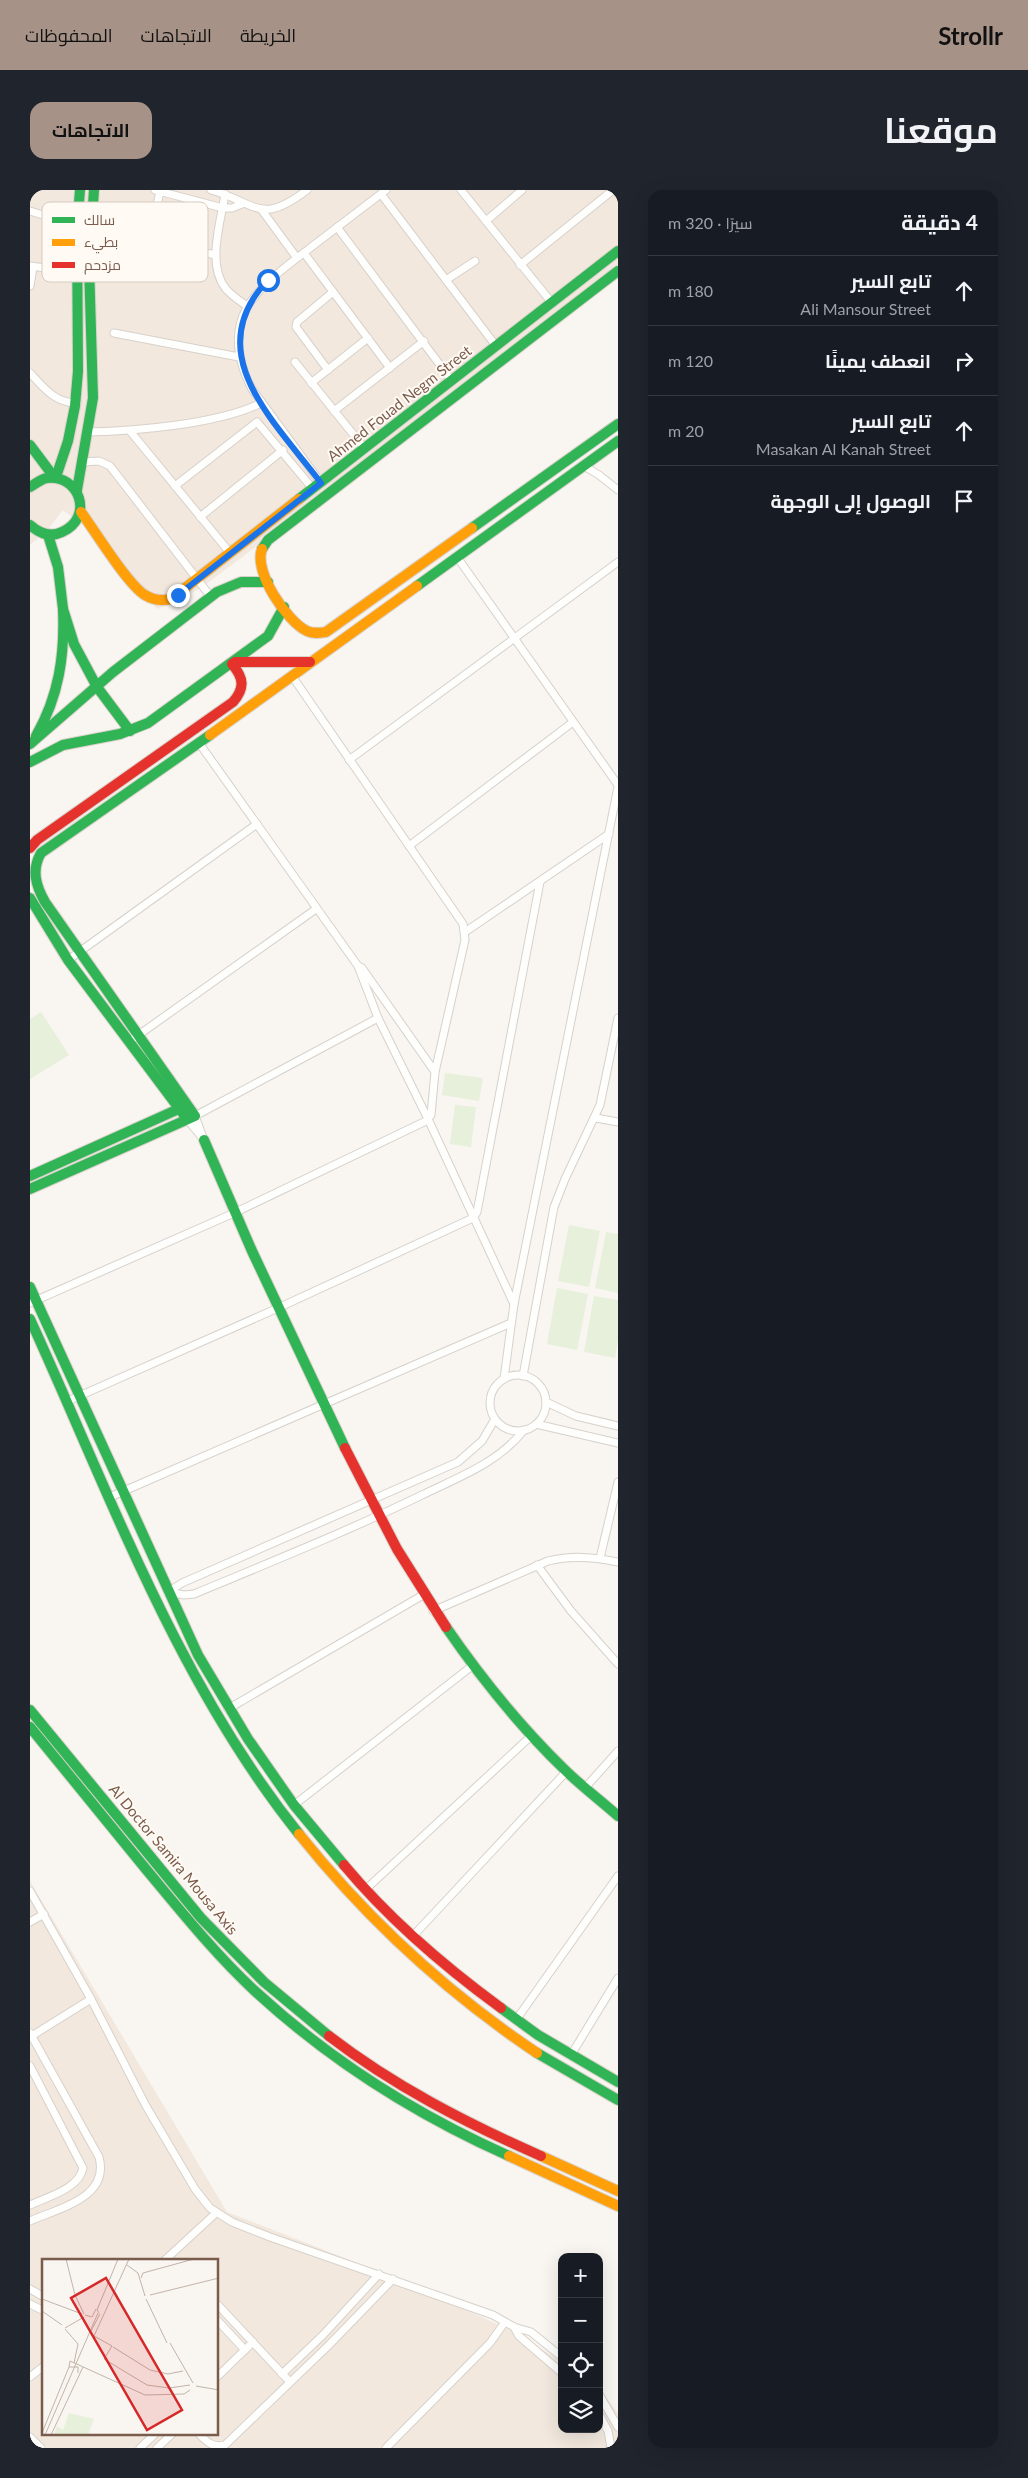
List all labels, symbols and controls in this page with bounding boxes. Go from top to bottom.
text: Strollr [938,21,1003,50]
text: المحفوظات [25,24,113,46]
text: الاتجاهات [141,24,212,46]
text: الخريطة [240,24,296,46]
button: الاتجاهات [30,102,152,159]
text: موقعنا [884,108,998,150]
legend [42,202,208,282]
text: 4 دقيقة [901,209,978,234]
text: سالك [84,211,115,228]
text: سيرًا · 320 m [668,213,753,232]
text: بطيء [84,233,118,254]
text: مزدحم [84,256,121,275]
route start [257,269,280,292]
text: تابع السير [851,269,931,292]
icon: ahead [950,277,978,305]
text: 180 m [668,281,713,300]
text: Ali Mansour Street [800,299,931,318]
street label: Ahmed Fouad Negm Street [323,341,475,465]
icon: right [950,347,978,375]
text: انعطف يمينًا [825,349,931,372]
text: 120 m [668,351,713,370]
text: تابع السير [851,409,931,432]
icon: ahead [950,417,978,445]
text: 20 m [668,421,704,440]
text: Masakan Al Kanah Street [756,439,931,458]
icon: arrive [950,487,978,515]
text: الوصول إلى الوجهة [770,489,931,512]
route end [167,584,190,607]
street label: Al Doctor Samira Mousa Axis [106,1780,242,1938]
map controls [558,2253,603,2433]
button: + [558,2253,603,2298]
inset map [42,2259,219,2436]
button: − [558,2298,603,2343]
button: locate [558,2343,603,2388]
button: layers [558,2388,603,2433]

